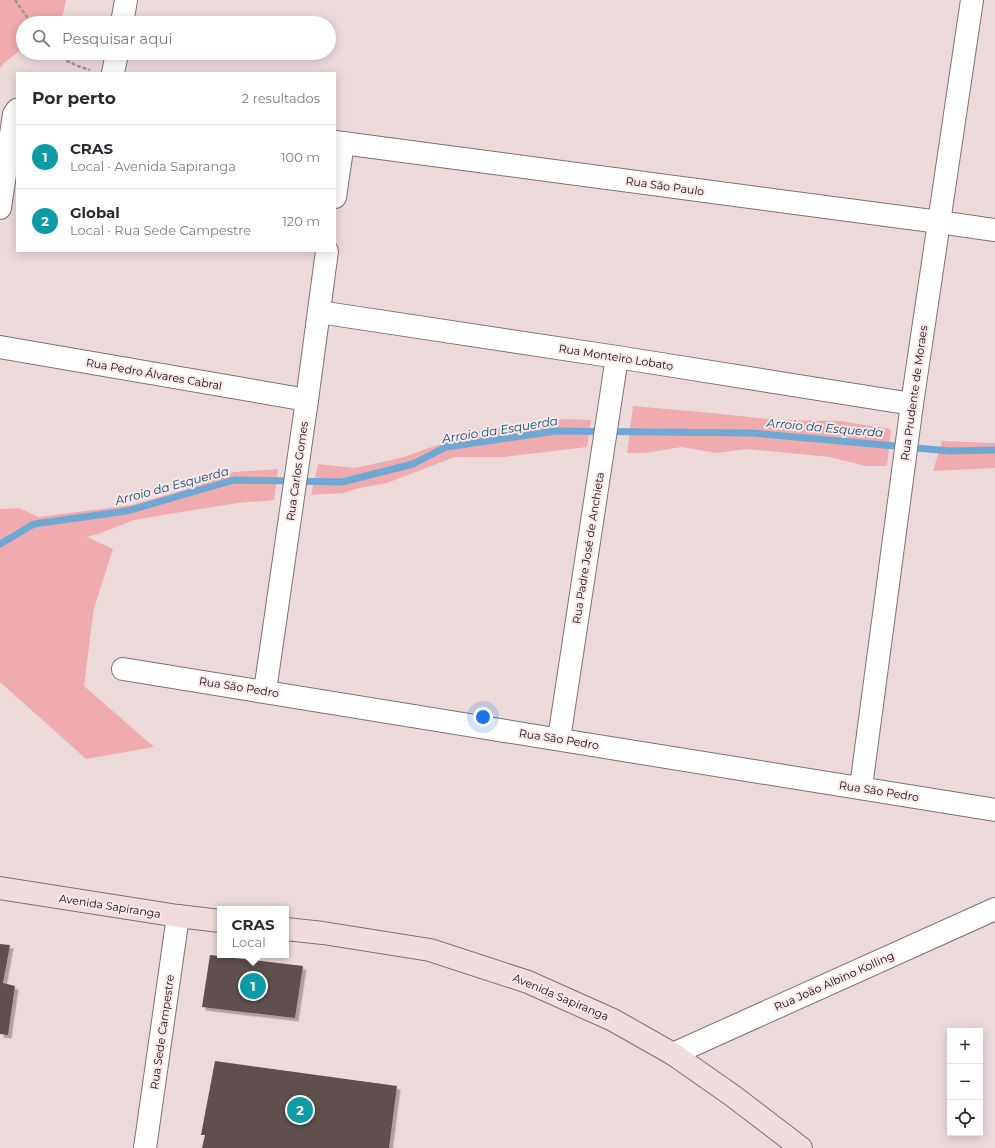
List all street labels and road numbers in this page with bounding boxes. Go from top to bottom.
street label: Rua São Paulo [625,174,705,198]
street label: Rua Prudente de Moraes [898,324,931,461]
street label: Rua Monteiro Lobato [558,341,674,373]
street label: Rua Pedro Álvares Cabral [85,355,223,393]
street label: Rua Carlos Gomes [283,420,311,522]
street label: Rua Padre José de Anchieta [569,471,607,625]
street label: Rua São Pedro [198,674,280,700]
street label: Rua São Pedro [518,726,600,752]
street label: Rua São Pedro [838,778,920,804]
street label: Avenida Sapiranga [58,891,162,921]
street label: Rua João Albino Kolling [772,948,896,1014]
street label: Avenida Sapiranga [511,970,611,1024]
street label: Rua Sede Campestre [147,973,177,1090]

